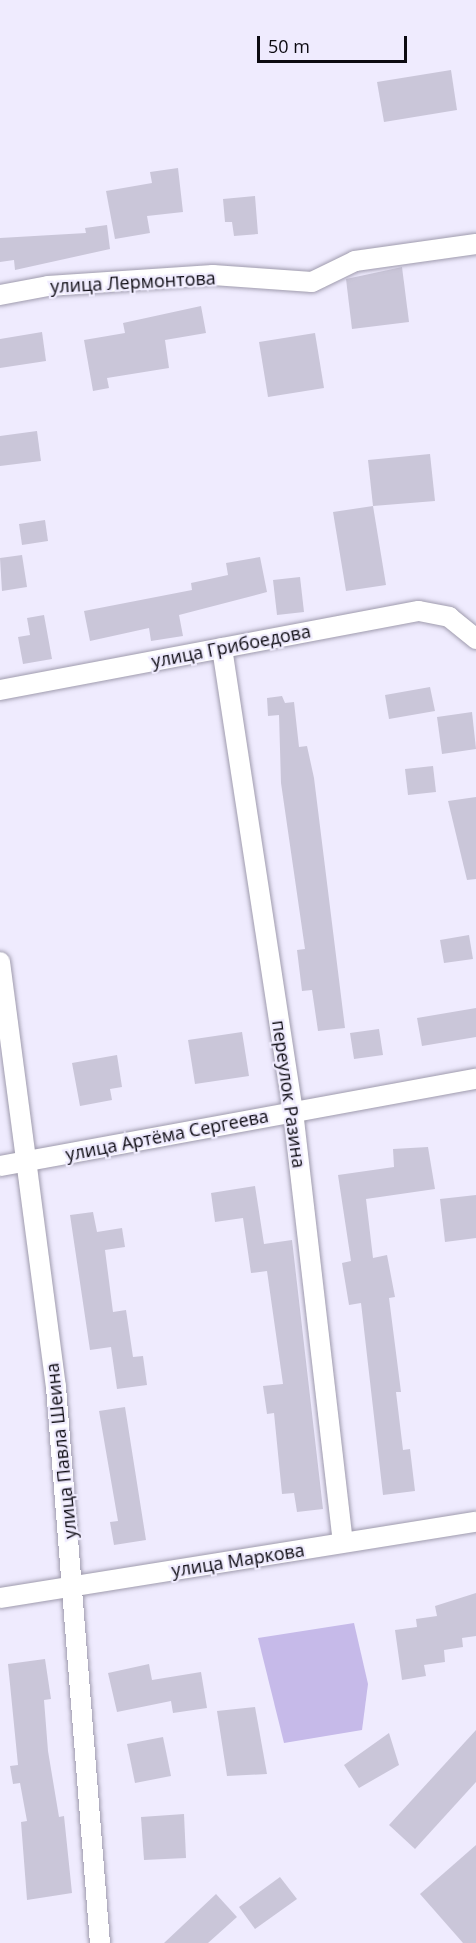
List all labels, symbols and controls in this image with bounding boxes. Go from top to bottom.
scale bar [260,24,410,62]
text: 50 m [268,34,310,58]
street label: улица Лермонтова [50,267,216,297]
street label: улица Грибоедова [150,620,312,672]
street label: переулок Разина [268,1019,310,1169]
street label: улица Артёма Сергеева [64,1105,270,1165]
street label: улица Павла Шеина [41,1362,81,1540]
street label: улица Маркова [170,1539,306,1581]

